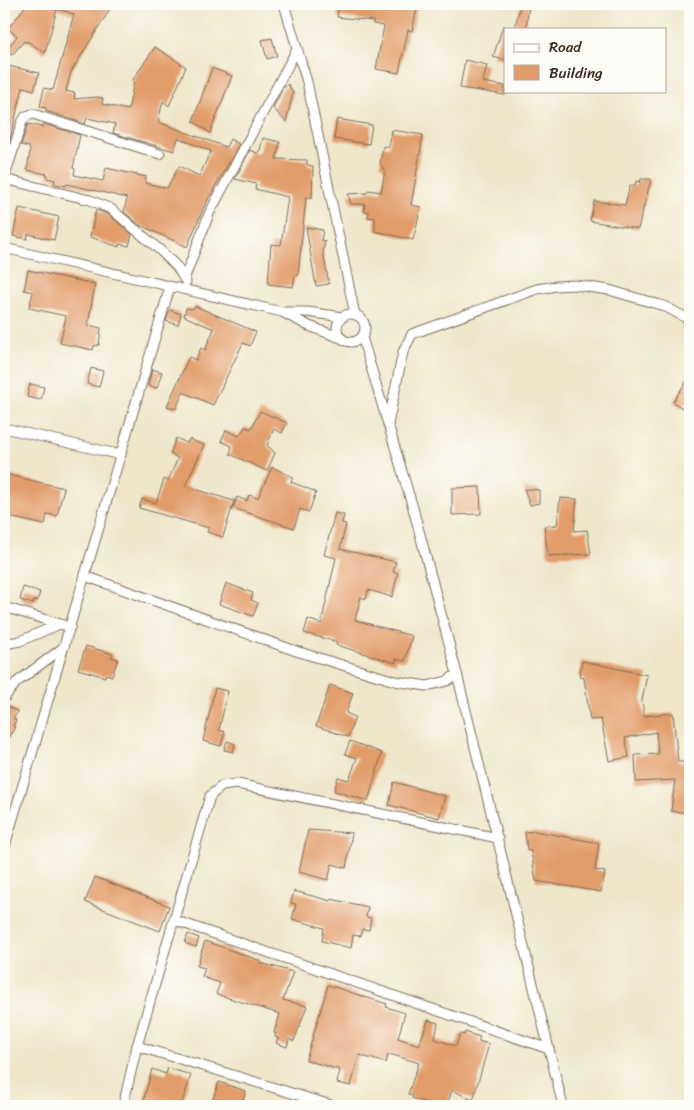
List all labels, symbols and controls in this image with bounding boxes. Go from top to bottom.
legend [504,28,666,92]
text: Road [549,34,582,60]
text: Building [549,60,603,86]

